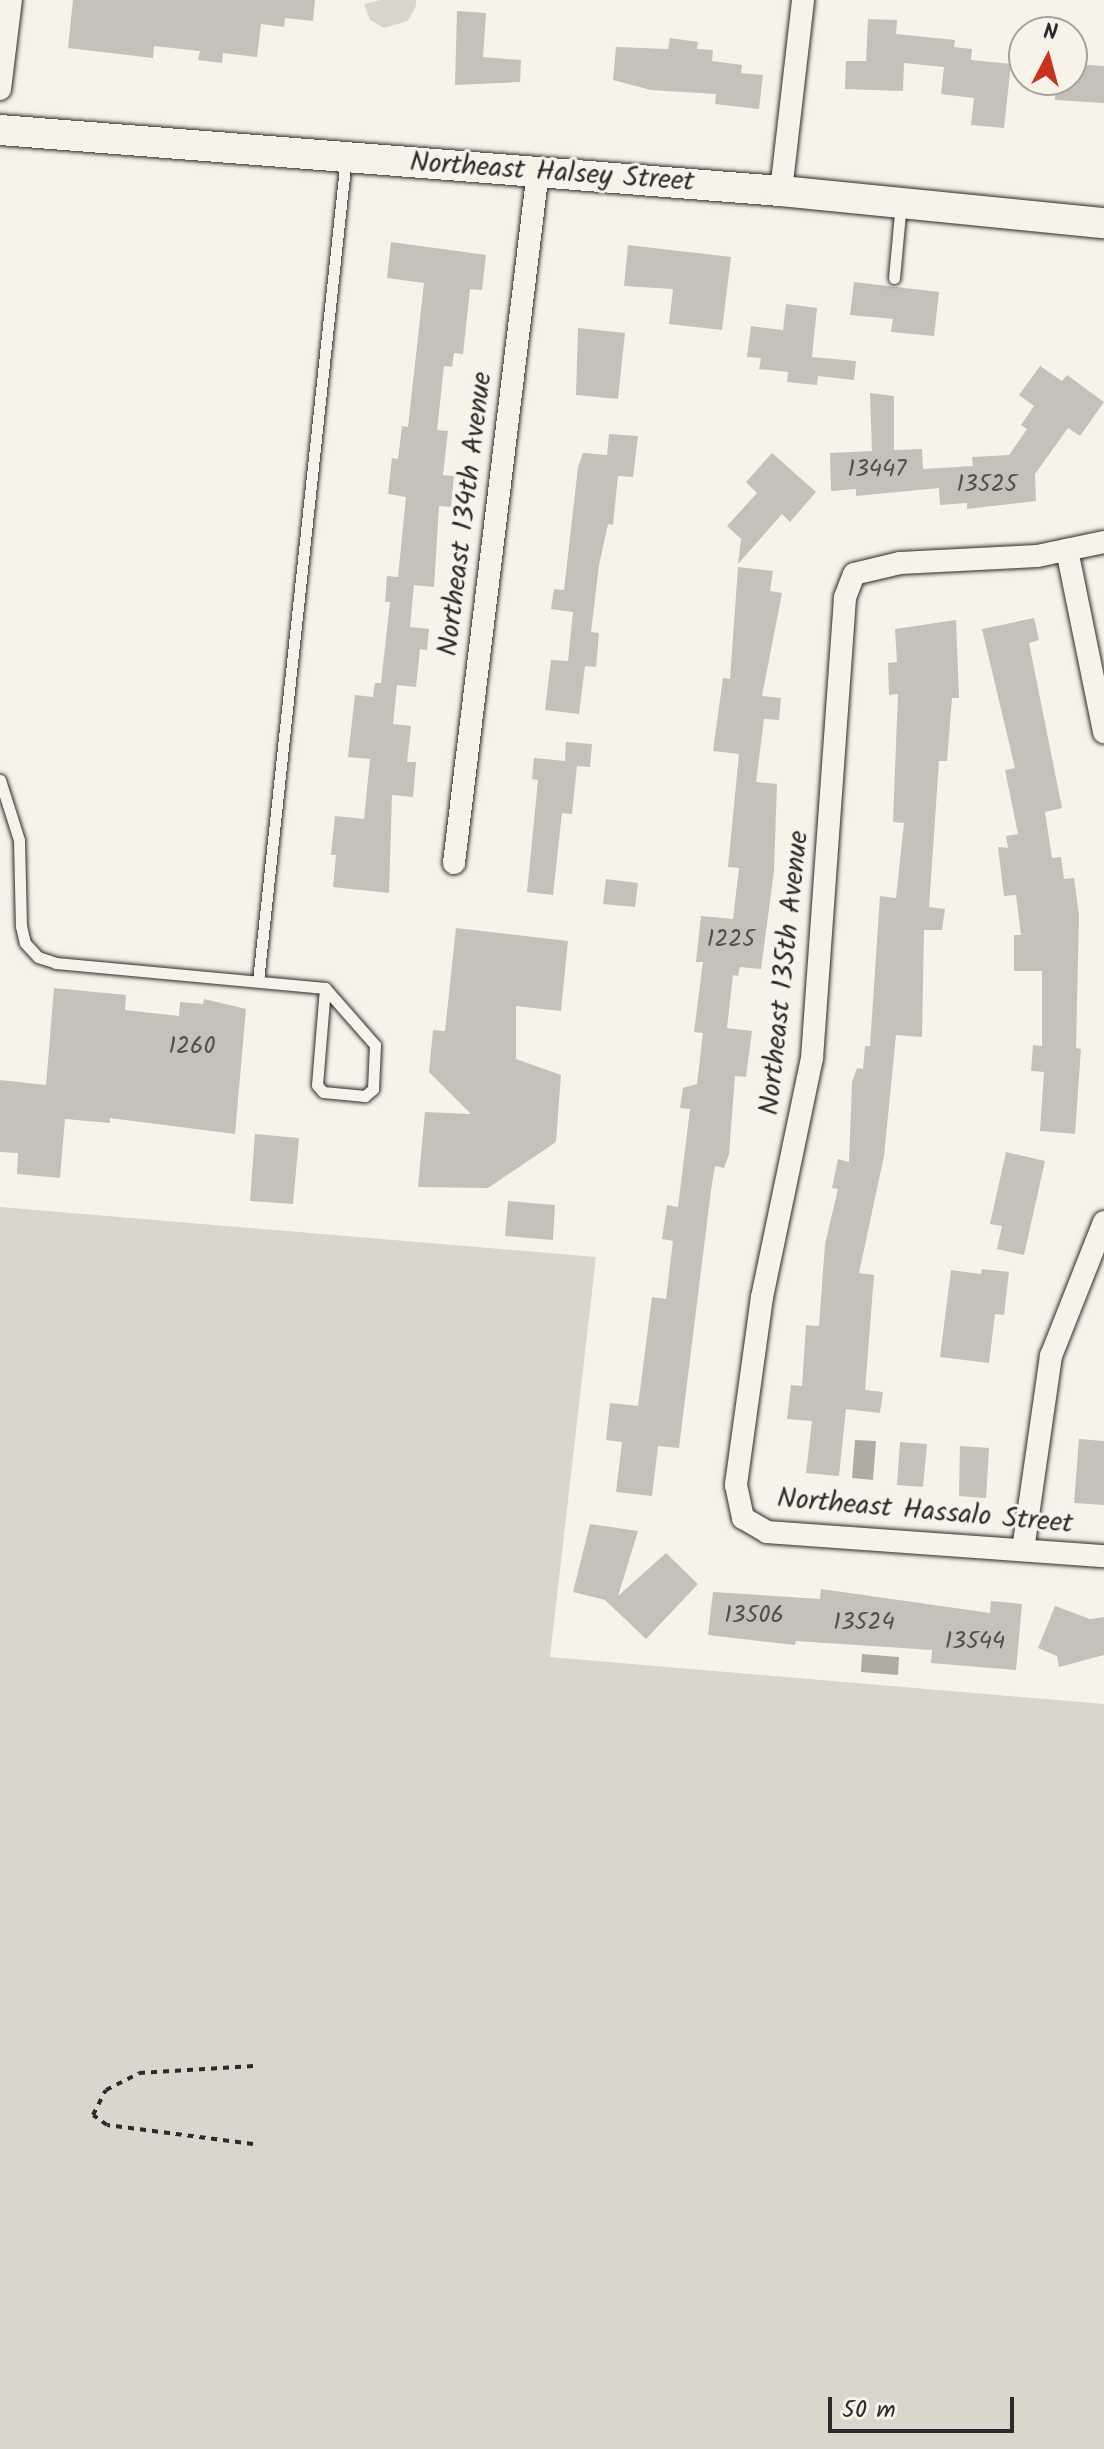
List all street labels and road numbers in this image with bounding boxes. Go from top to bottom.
street label: Northeast Halsey Street [409,146,695,200]
street label: Northeast 134th Avenue [432,370,500,658]
street label: Northeast 135th Avenue [753,829,817,1117]
street label: Northeast Hassalo Street [776,1482,1074,1542]

